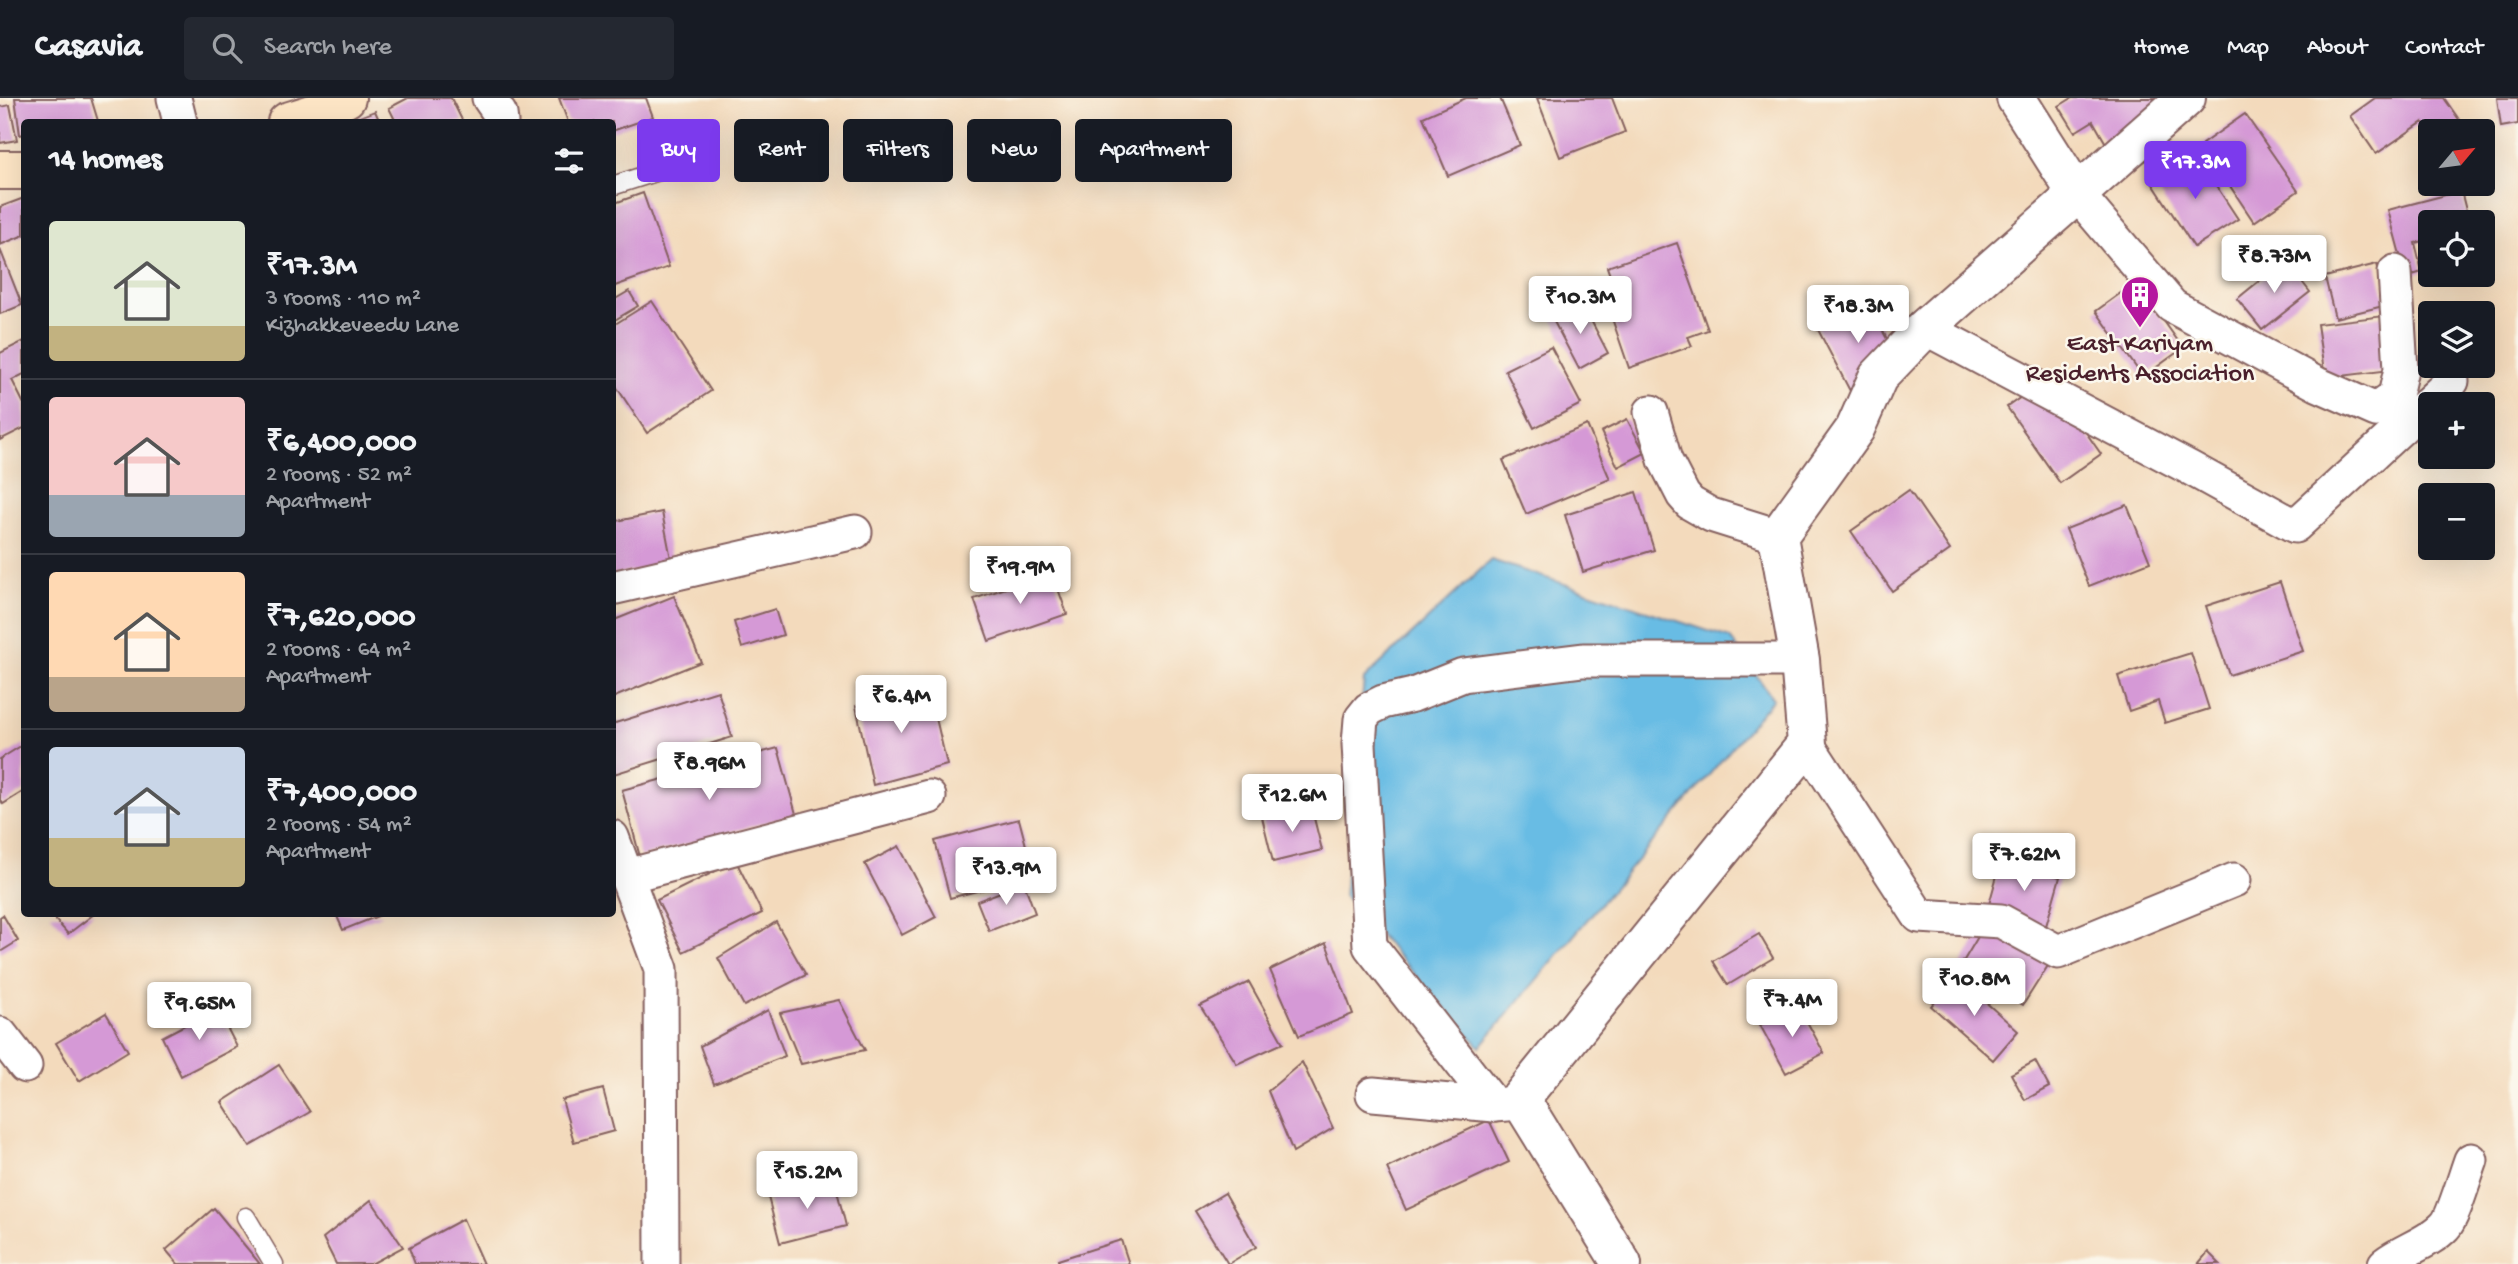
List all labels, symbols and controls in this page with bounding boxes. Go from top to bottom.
search box [184,17,674,80]
text: Casavia [35,29,142,67]
icon: search [208,29,246,67]
text: Search here [264,33,392,64]
text: Home [2133,34,2189,63]
text: Map [2227,34,2269,63]
text: About [2307,34,2367,63]
text: Contact [2405,34,2483,63]
chip: Buy [637,119,720,182]
chip: Rent [734,119,829,182]
chip: Filters [843,119,953,182]
chip: New [967,119,1061,182]
chip: Apartment [1075,119,1232,182]
north arrow [2418,119,2496,196]
map controls [2418,119,2495,560]
pin: ₹17.3M [2138,141,2252,201]
icon: filters [550,142,588,180]
text: 14 homes [49,144,162,179]
text: ₹17.3M [2160,150,2230,177]
button: locate [2418,210,2495,287]
pin: ₹8.73M [2217,236,2331,295]
text: ₹8.73M [2238,244,2310,271]
icon: home [105,249,189,333]
text: ₹17.3M [266,251,357,286]
building icon: East Kariyam Residents Association [2119,274,2161,329]
pin: ₹10.3M [1523,276,1637,336]
text: ₹10.3M [1545,285,1615,312]
text: 3 rooms · 110 m² [266,286,421,313]
pin: ₹18.3M [1801,286,1915,345]
text: ₹18.3M [1823,294,1893,321]
button: layers [2418,301,2495,378]
text: Kizhakkeveedu Lane [266,313,459,340]
place label: East Kariyam Residents Association [2026,330,2255,391]
button: + [2418,392,2495,469]
icon: home [105,425,189,509]
text: ₹6,400,000 [266,427,417,462]
text: 2 rooms · 52 m² [266,462,412,489]
button: − [2418,483,2495,560]
text: Apartment [266,489,370,516]
pin: ₹19.9M [963,546,1077,606]
text: ₹19.9M [986,555,1054,582]
icon: home [105,600,189,684]
text: ₹7,620,000 [266,602,416,637]
text: 2 rooms · 64 m² [266,637,411,664]
text: Apartment [266,664,370,691]
pin: ₹6.4M [852,676,950,735]
text: ₹6.4M [872,684,930,711]
pin: ₹8.96M [652,742,766,802]
text: ₹8.96M [673,751,745,778]
pin: ₹12.6M [1235,774,1349,834]
icon: home [105,775,189,859]
text: ₹7,400,000 [266,777,417,812]
text: ₹12.6M [1258,783,1326,810]
text: 2 rooms · 54 m² [266,812,412,839]
pin: ₹7.62M [1967,834,2081,893]
text: Apartment [266,839,370,866]
text: ₹7.62M [1988,842,2060,869]
pin: ₹13.9M [949,848,1063,907]
text: ₹13.9M [971,856,1041,883]
pin: ₹10.8M [1917,958,2031,1018]
text: ₹10.8M [1938,967,2010,994]
pin: ₹7.4M [1743,979,1841,1039]
pin: ₹9.65M [142,982,256,1042]
text: ₹7.4M [1762,988,1822,1015]
text: ₹9.65M [163,991,235,1018]
pin: ₹15.2M [750,1152,864,1211]
text: ₹15.2M [773,1160,842,1187]

